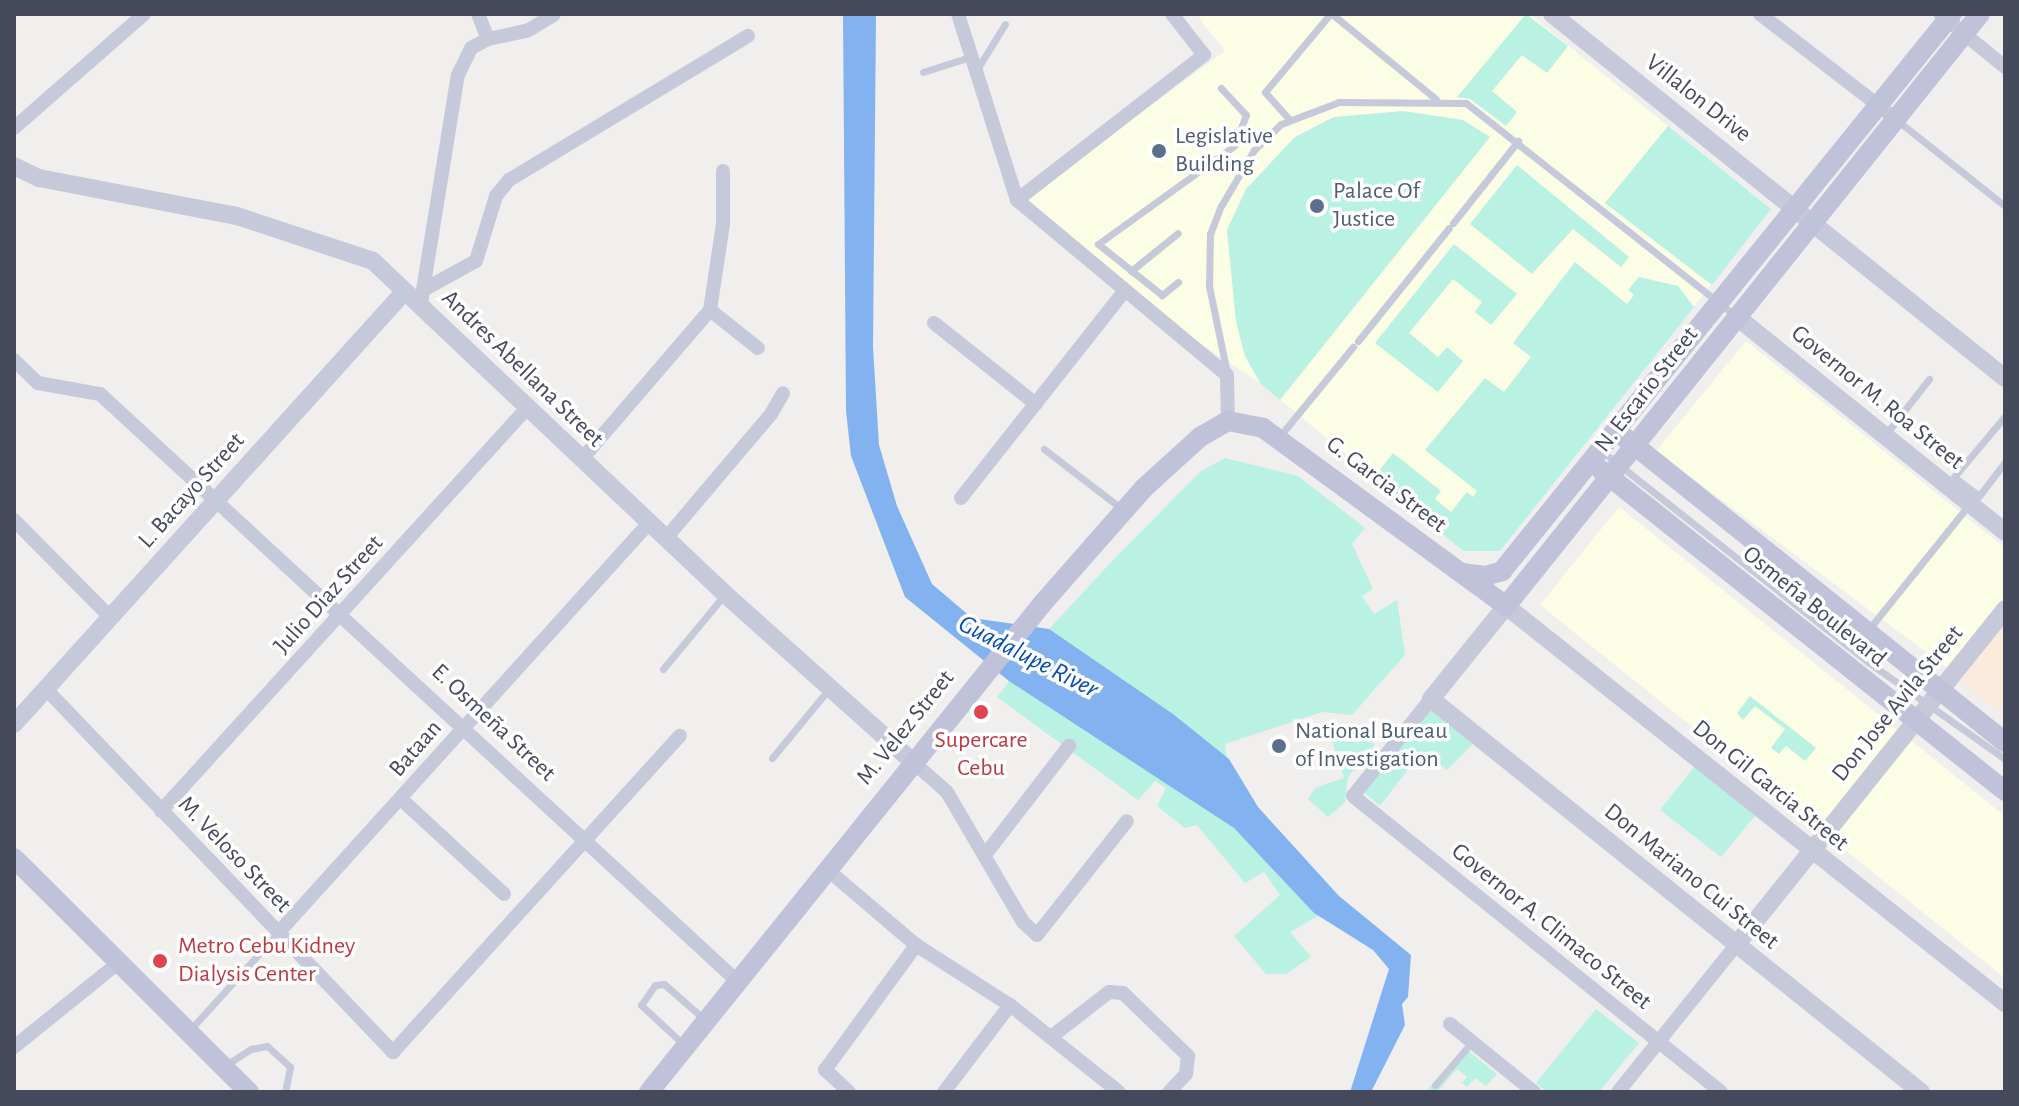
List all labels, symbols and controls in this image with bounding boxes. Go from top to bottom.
street label: Villalon Drive [1639,49,1757,149]
place label: Legislative Building [1175,123,1273,179]
marker: Legislative Building [1150,142,1168,160]
place label: Palace Of Justice [1333,178,1420,234]
marker: Palace Of Justice [1308,197,1326,215]
street label: Andres Abellana Street [435,284,609,454]
street label: Governor M. Roa Street [1785,320,1969,476]
street label: N. Escario Street [1589,322,1705,458]
street label: L. Bacayo Street [133,427,251,555]
street label: G. Garcia Street [1320,430,1452,540]
street label: Julio Diaz Street [268,530,390,660]
street label: Osmeña Boulevard [1736,540,1892,674]
water label: Guadalupe River [953,608,1103,706]
street label: Don Jose Avila Street [1826,620,1970,788]
street label: E. Osmeña Street [425,658,561,788]
street label: M. Velez Street [851,665,961,791]
marker: Supercare Cebu [970,701,992,723]
street label: Don Gil Garcia Street [1686,714,1854,858]
street label: Bataan [383,715,449,783]
place label: National Bureau of Investigation [1295,718,1447,774]
place label: Supercare Cebu [934,727,1028,783]
marker: National Bureau of Investigation [1270,737,1288,755]
street label: M. Veloso Street [171,791,297,919]
street label: Don Mariano Cui Street [1598,798,1784,956]
street label: Governor A. Climaco Street [1445,837,1657,1017]
place label: Metro Cebu Kidney Dialysis Center [178,933,355,989]
marker: Metro Cebu Kidney Dialysis Center [149,950,171,972]

